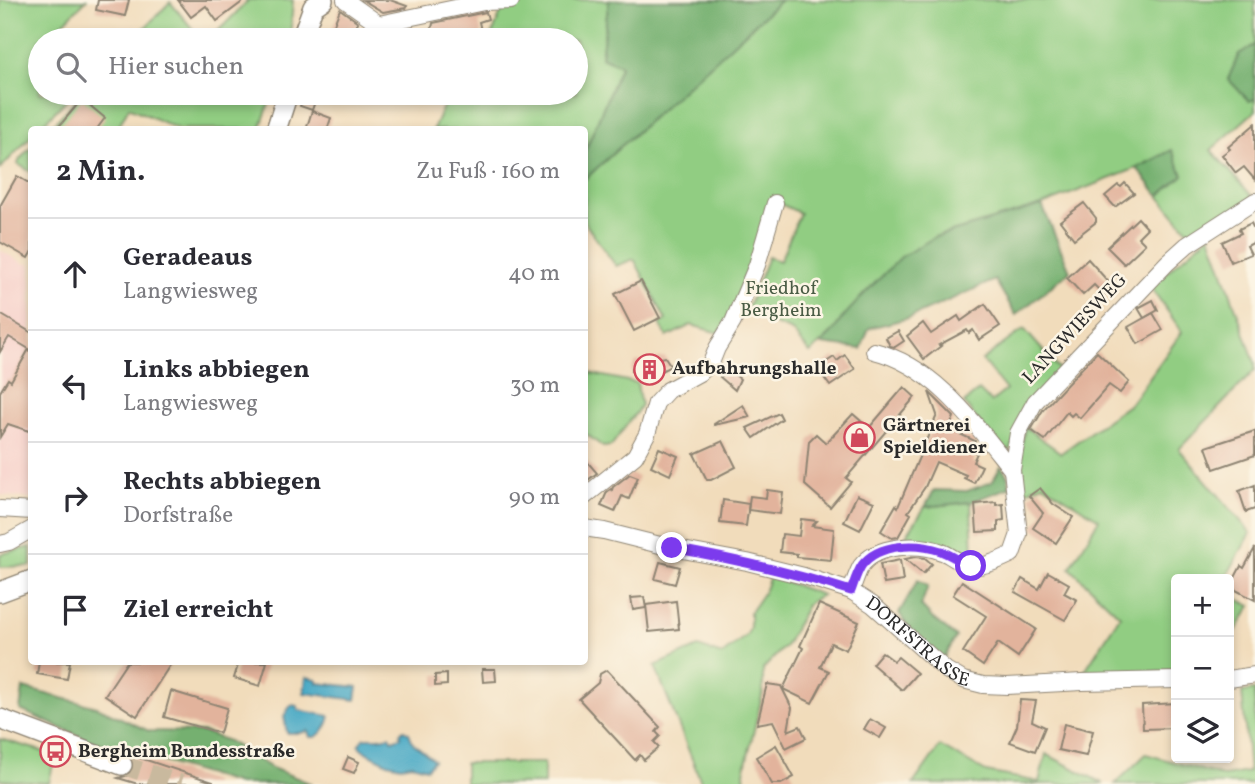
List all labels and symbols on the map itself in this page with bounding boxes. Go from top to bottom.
street label: LANGWIESWEG [1017,268,1133,390]
park label: Friedhof Bergheim [740,276,822,324]
building icon: Aufbahrungshalle [632,352,666,386]
place label: Aufbahrungshalle [672,356,837,382]
place label: Gärtnerei Spieldiener [883,413,987,461]
shop icon: Gärtnerei Spieldiener [843,420,877,454]
route end [656,532,687,563]
route start [955,550,986,581]
street label: DORFSTRASSE [860,590,972,694]
bus stop icon: Bergheim Bundesstraße [38,735,72,769]
place label: Bergheim Bundesstraße [78,739,295,765]

